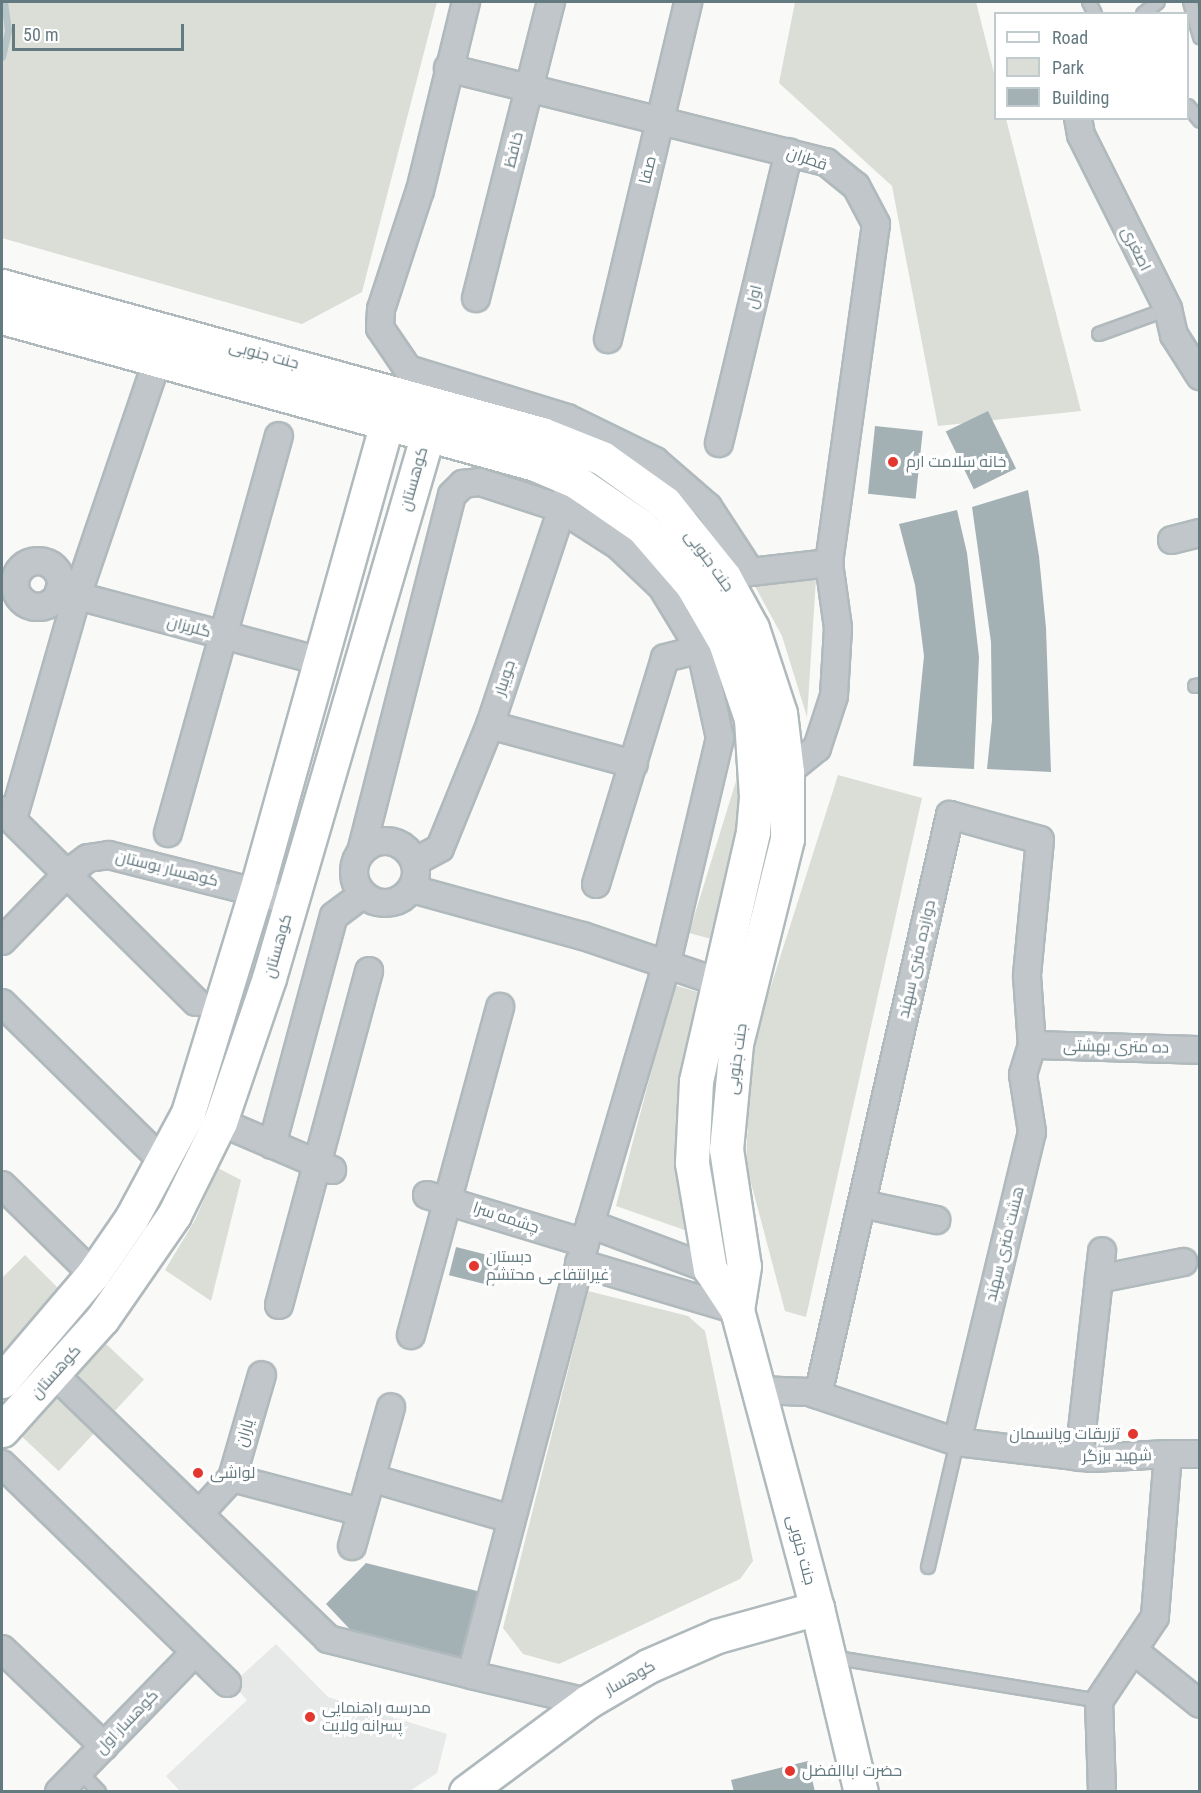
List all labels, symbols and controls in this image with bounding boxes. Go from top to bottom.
scale bar [15,12,188,50]
legend [994,12,1189,120]
text: 50 m [23,24,58,45]
text: Road [1052,27,1088,48]
text: Park [1052,57,1084,78]
text: Building [1052,87,1109,108]
street label: خافظ [500,130,528,170]
street label: قطران [784,143,830,175]
street label: صفا [635,154,661,186]
street label: اصغری [1117,224,1155,274]
street label: اول [742,283,766,311]
street label: جنت جنوبی [227,336,301,374]
street label: کوهستان [396,445,432,513]
place label: خانه سلامت ارم [906,452,1006,472]
marker: خانه سلامت ارم [884,453,902,471]
street label: جنت جنوبی [680,526,738,596]
street label: گلریزان [165,612,213,642]
street label: جویبار [490,658,520,698]
street label: کوهسار بوستان [114,847,220,891]
street label: دوازده متری سهند [894,898,940,1020]
street label: کوهستان [260,912,296,980]
street label: جنت جنوبی [723,1022,751,1096]
street label: ده متری بهشتی [1063,1036,1169,1058]
street label: هشت متری سهند [981,1184,1029,1304]
street label: چشمه‌ سرا [470,1198,542,1238]
place label: دبستان غیرانتفاعی محتشم [486,1247,609,1285]
marker: دبستان غیرانتفاعی محتشم [467,1259,481,1273]
street label: کوهستان [27,1341,85,1403]
street label: یاران [232,1417,258,1449]
place label: تزریقات وپانسمان [1009,1424,1120,1444]
marker: تزریقات وپانسمان [1124,1425,1142,1443]
street label: شهید برزگر [1082,1446,1152,1466]
place label: لواشی [210,1463,255,1483]
marker: لواشی [191,1466,205,1480]
street label: جنت جنوبی [782,1513,820,1587]
street label: کوهسار [601,1656,659,1700]
street label: کوهسار اول [92,1686,162,1758]
place label: مدرسه راهنمایی پسرانه ولایت [322,1698,431,1736]
marker: مدرسه راهنمایی پسرانه ولایت [303,1710,317,1724]
place label: حضرت اباالفضل [802,1761,902,1781]
marker: حضرت اباالفضل [783,1764,797,1778]

